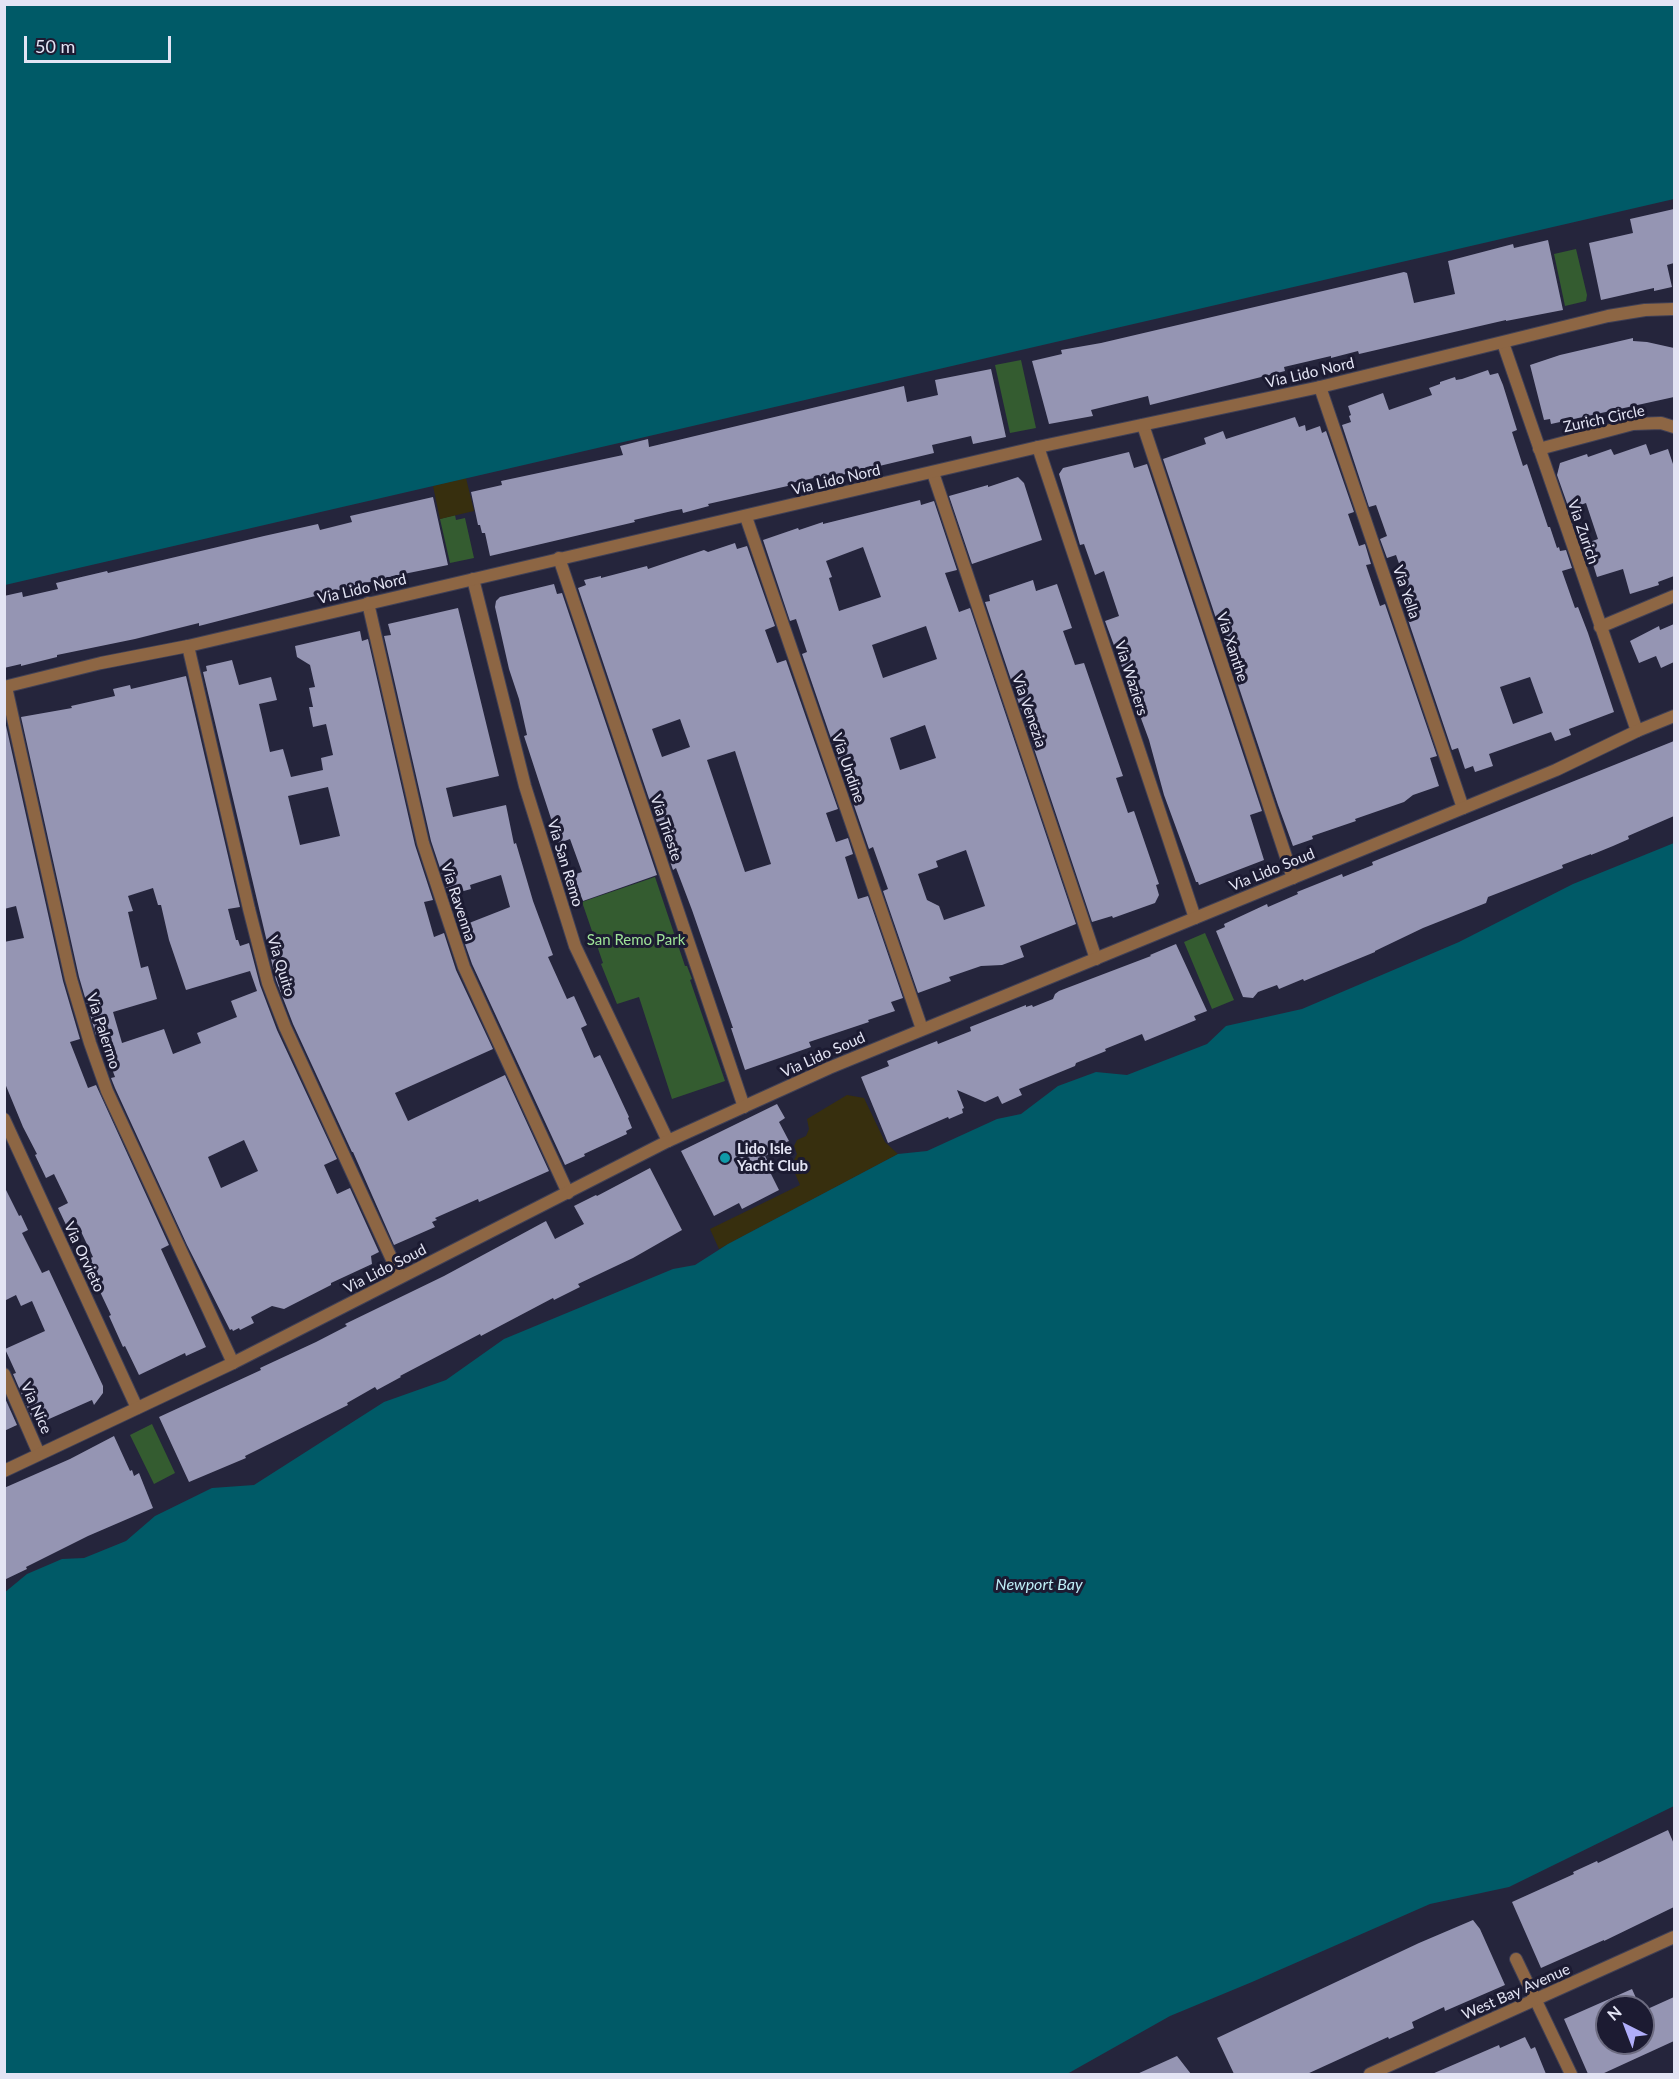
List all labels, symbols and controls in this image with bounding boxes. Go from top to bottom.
scale bar [27,24,174,62]
text: 50 m [35,35,75,57]
street label: Via Lido Nord [1264,354,1356,392]
street label: Zurich Circle [1562,402,1646,436]
street label: Via Lido Nord [790,461,882,499]
street label: Via Zurich [1564,498,1602,566]
street label: Via Yella [1389,563,1423,621]
street label: Via Lido Nord [316,570,408,608]
street label: Via Xanthe [1212,610,1252,684]
street label: Via Waziers [1110,638,1152,718]
street label: Via Venezia [1008,672,1050,750]
street label: Via Undine [828,731,868,805]
street label: Via Trieste [646,792,686,864]
street label: Via San Remo [543,817,587,909]
street label: Via Lido Soud [1227,845,1317,895]
street label: Via Ravenna [437,861,479,943]
park label: San Remo Park [587,931,685,949]
street label: Via Quito [263,933,299,999]
street label: Via Palermo [82,991,124,1071]
street label: Via Lido Soud [778,1028,868,1082]
place label: Lido Isle Yacht Club [737,1140,808,1175]
marker: Lido Isle Yacht Club [718,1151,732,1165]
street label: Via Orvieto [60,1219,108,1295]
street label: Via Lido Soud [341,1240,429,1298]
street label: Via Nice [17,1379,55,1437]
water label: Newport Bay [995,1575,1083,1595]
street label: West Bay Avenue [1459,1960,1573,2024]
north arrow [1595,1995,1655,2055]
text: N [1603,2002,1625,2024]

